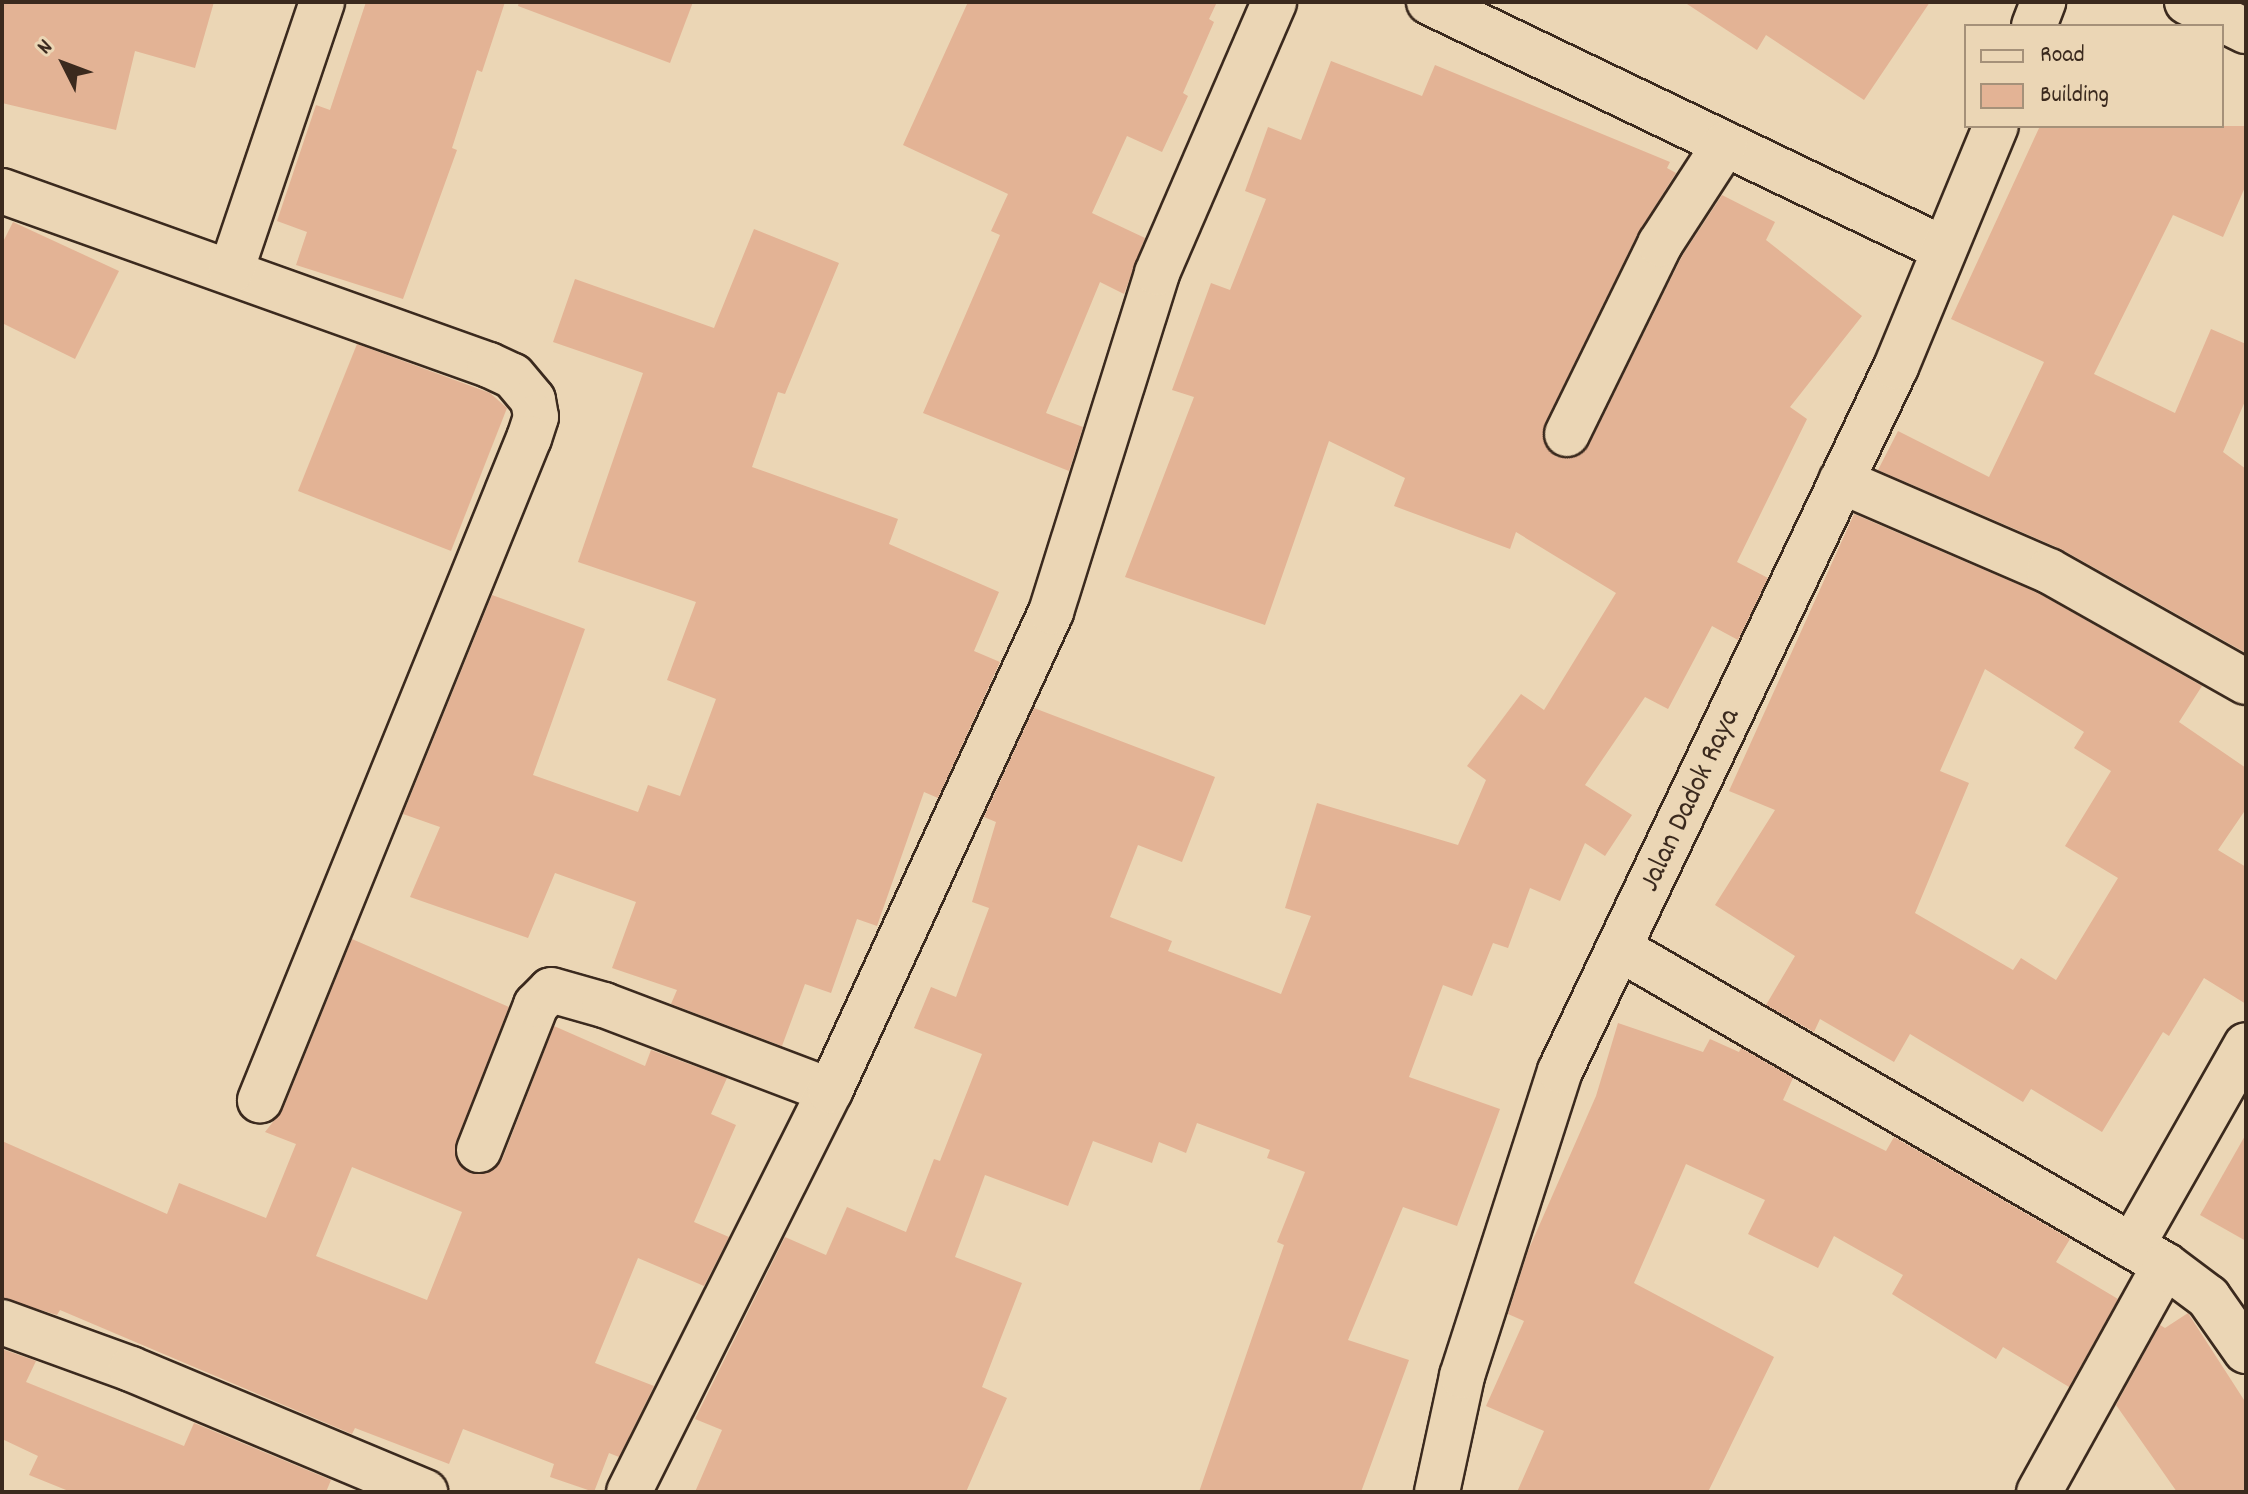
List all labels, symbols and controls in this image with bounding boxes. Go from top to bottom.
north arrow [24,24,104,104]
legend [1964,24,2224,128]
text: N [31,33,61,62]
text: Road [2040,39,2085,73]
text: Building [2040,79,2109,113]
street label: Jalan Dadok Raya [1634,704,1750,898]

